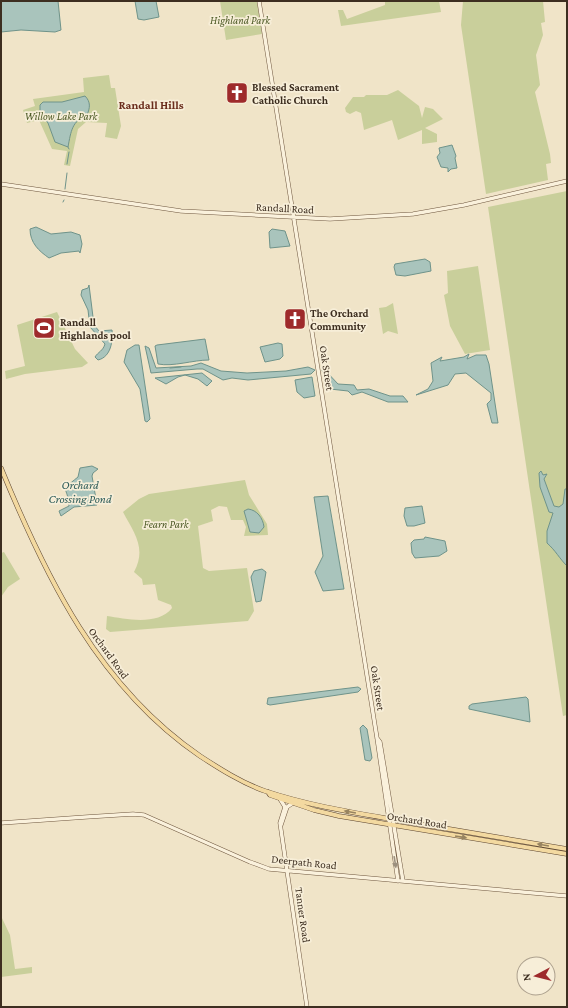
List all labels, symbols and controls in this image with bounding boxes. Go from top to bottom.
park label: Highland Park [210,14,271,27]
church icon: Blessed Sacrament Catholic Church [224,80,250,106]
place label: Blessed Sacrament Catholic Church [252,81,339,106]
district label: Randall Hills [118,98,184,112]
park label: Willow Lake Park [25,110,99,122]
street label: Randall Road [256,200,315,216]
church icon: The Orchard Community [282,306,308,332]
place label: The Orchard Community [310,307,369,332]
sports icon: Randall Highlands pool [31,315,57,341]
place label: Randall Highlands pool [60,316,132,341]
street label: Oak Street [318,345,337,392]
water label: Orchard Crossing Pond [48,478,112,506]
park label: Fearn Park [143,518,190,530]
street label: Orchard Road [86,625,132,681]
street label: Oak Street [369,665,388,712]
one-way arrow [344,809,356,815]
street label: Orchard Road [386,809,448,831]
one-way arrow [455,834,467,840]
one-way arrow [537,841,549,847]
street label: Deerpath Road [271,853,337,872]
one-way arrow [392,856,398,868]
street label: Tanner Road [293,887,313,944]
north arrow [516,956,556,996]
text: N [520,972,532,982]

